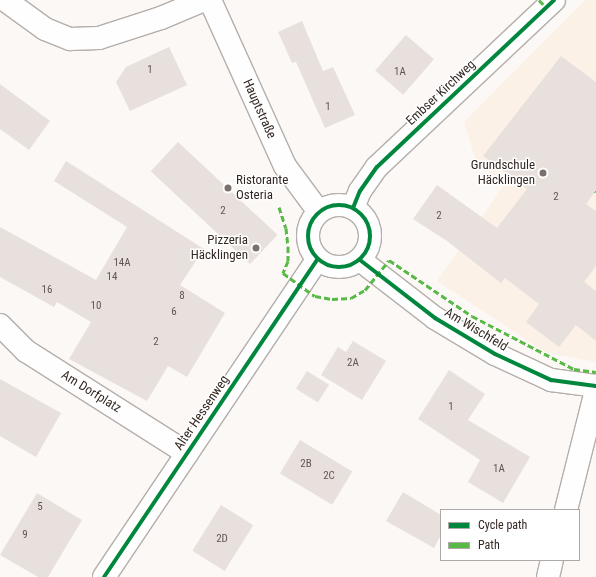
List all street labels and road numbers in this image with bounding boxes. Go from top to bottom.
street label: Embser Kirchweg [403,57,479,129]
street label: Hauptstraße [239,77,279,141]
street label: Am Wischfeld [442,305,510,355]
street label: Am Dorfplatz [58,367,124,417]
street label: Alter Hessenweg [171,373,233,453]

